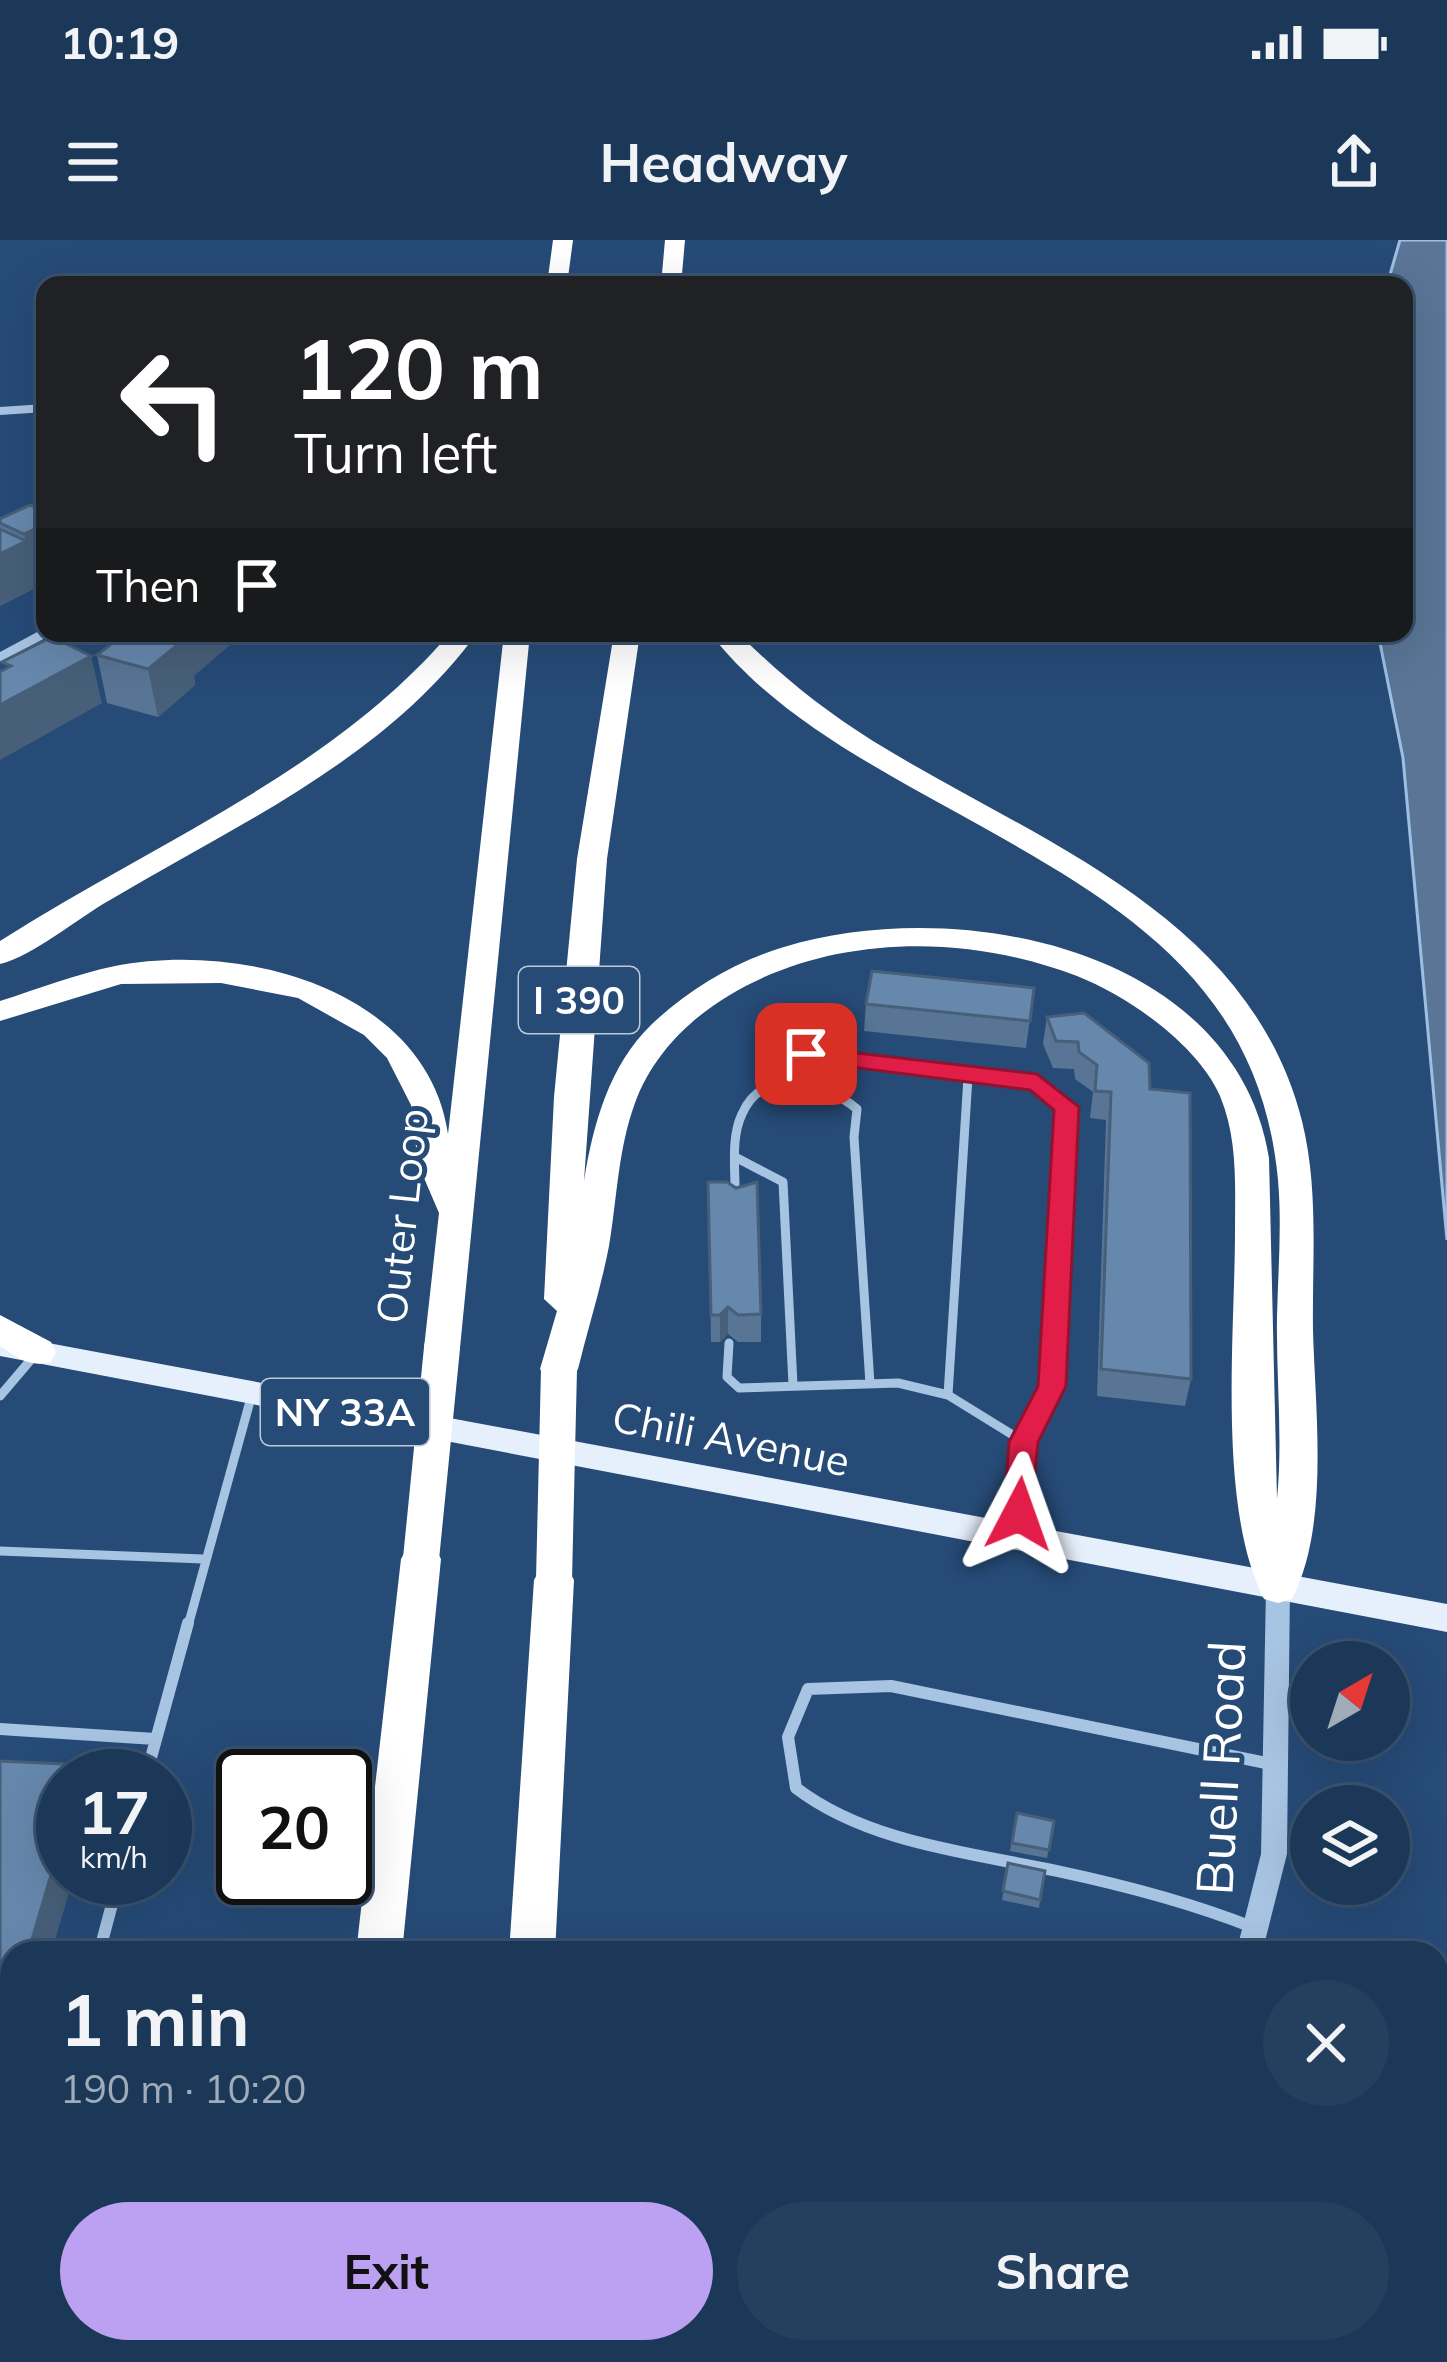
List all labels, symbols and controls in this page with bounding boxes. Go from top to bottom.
text: 10:19 [60,14,179,70]
text: Headway [599,128,848,196]
icon: menu [60,129,126,195]
icon: share [1321,129,1387,195]
text: 120 m [294,315,544,420]
icon: left [96,324,252,480]
text: Turn left [294,419,497,487]
icon: arrive [224,552,290,618]
text: Then [96,557,200,613]
road number: I 390 [519,967,639,1033]
pin [755,1003,857,1105]
icon: arrive [773,1021,839,1087]
street label: Outer Loop [364,1106,439,1326]
road number: NY 33A [261,1379,429,1445]
street label: Chili Avenue [608,1390,854,1487]
position arrow [956,1451,1082,1577]
street label: Buell Road [1181,1639,1259,1897]
north arrow [1290,1641,1410,1761]
map controls [1290,1641,1410,1905]
speed limit sign: 20 [216,1749,372,1905]
text: 17 [78,1774,150,1849]
button: layers [1290,1785,1410,1905]
text: km/h [80,1838,148,1876]
text: 1 min [60,1974,250,2064]
button: close [1263,1980,1389,2106]
text: 190 m · 10:20 [60,2064,306,2113]
button: Exit [60,2202,713,2340]
button: Share [737,2202,1389,2340]

